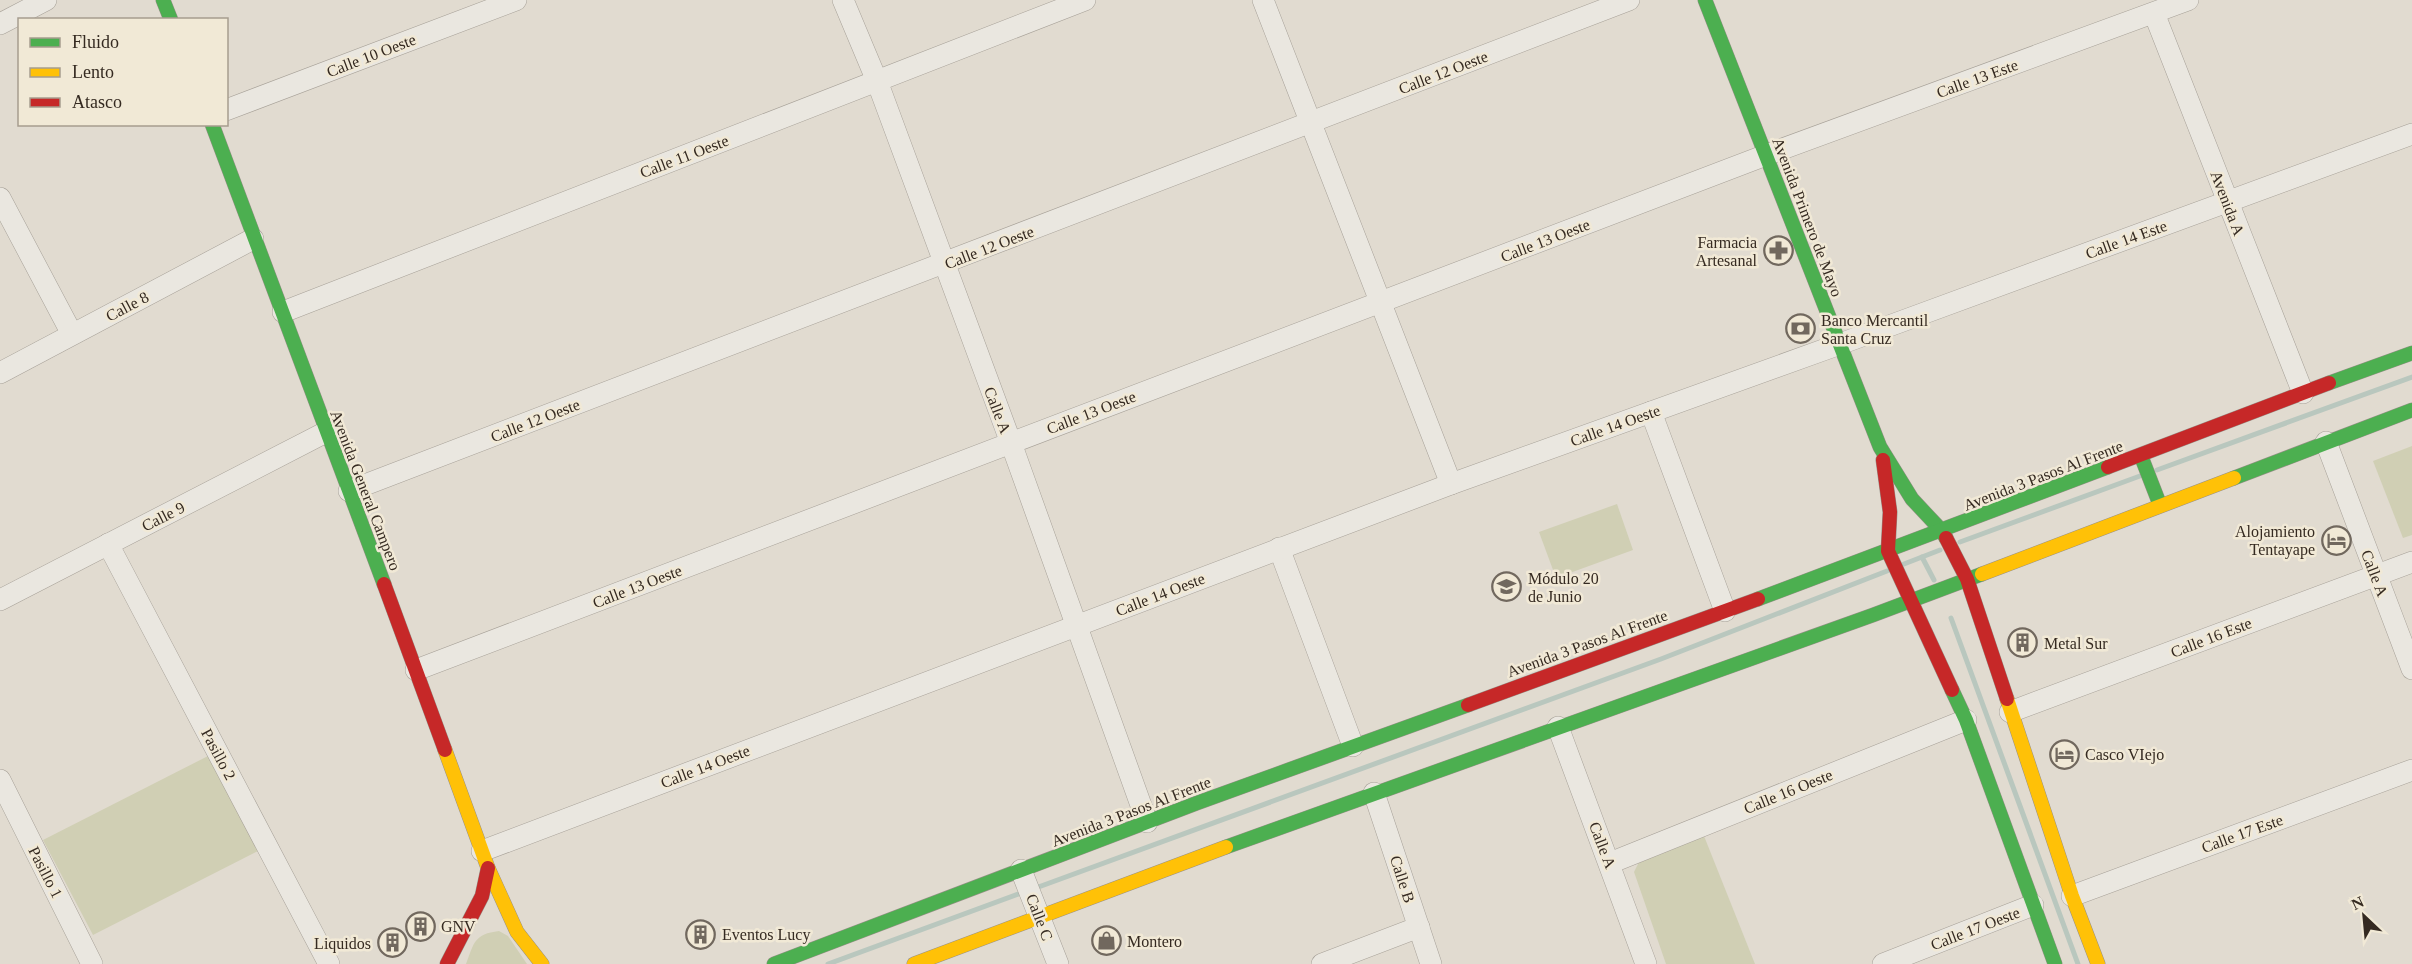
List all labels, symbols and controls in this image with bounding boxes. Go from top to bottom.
legend [18,18,228,126]
street label: Calle 10 Oeste [324,31,418,80]
text: Fluido [72,32,119,52]
street label: Calle 12 Oeste [1396,48,1490,97]
street label: Calle 13 Este [1934,56,2020,101]
text: Lento [72,62,114,82]
text: Atasco [72,92,122,112]
street label: Calle 11 Oeste [637,132,731,181]
street label: Avenida Primero de Mayo [1768,135,1846,299]
street label: Avenida A [2207,169,2248,238]
street label: Calle 13 Oeste [1498,216,1592,265]
street label: Calle 14 Este [2083,217,2169,262]
street label: Calle 12 Oeste [942,223,1036,272]
place label: Farmacia Artesanal [1696,234,1758,269]
pharmacy icon: Farmacia Artesanal [1762,235,1794,267]
street label: Calle 8 [103,288,151,325]
place label: Banco Mercantil Santa Cruz [1821,312,1929,347]
bank icon: Banco Mercantil Santa Cruz [1784,313,1816,345]
street label: Calle A [981,385,1014,436]
street label: Calle 13 Oeste [1044,388,1138,437]
street label: Calle 12 Oeste [488,396,582,445]
street label: Calle 14 Oeste [1568,401,1662,450]
street label: Avenida General Campero [326,408,404,573]
street label: Avenida 3 Pasos Al Frente [1961,437,2125,514]
street label: Calle 9 [139,498,187,534]
place label: Alojamiento Tentayape [2235,523,2315,559]
hotel icon: Alojamiento Tentayape [2320,524,2352,556]
street label: Calle A [2358,548,2391,599]
street label: Calle 13 Oeste [590,562,684,611]
street label: Calle 14 Oeste [1113,570,1207,619]
place label: Módulo 20 de Junio [1528,570,1599,605]
school or university icon: Módulo 20 de Junio [1491,571,1523,603]
street label: Avenida 3 Pasos Al Frente [1505,607,1670,680]
street label: Calle 16 Este [2168,614,2254,661]
building icon: Metal Sur [2007,627,2039,659]
place label: Metal Sur [2044,635,2108,652]
street label: Pasillo 2 [198,726,239,783]
hotel icon: Casco VIejo [2048,738,2080,770]
street label: Calle 14 Oeste [658,742,752,791]
place label: Casco VIejo [2085,746,2164,764]
street label: Calle 16 Oeste [1741,766,1835,817]
street label: Avenida 3 Pasos Al Frente [1049,773,1213,850]
street label: Calle 17 Este [2199,811,2285,856]
street label: Calle A [1586,820,1619,871]
street label: Pasillo 1 [25,844,66,901]
street label: Calle B [1387,853,1418,905]
north arrow [2334,886,2394,946]
street label: Calle C [1023,892,1056,943]
text: N [2349,893,2367,913]
street label: Calle 17 Oeste [1928,904,2022,953]
building icon: GNV [404,910,436,942]
place label: GNV [441,918,476,935]
building icon: Eventos Lucy [685,918,717,950]
shop icon: Montero [1090,925,1122,957]
place label: Eventos Lucy [722,926,810,944]
building icon: Liquidos [376,927,408,959]
place label: Montero [1127,933,1182,950]
place label: Liquidos [314,935,371,953]

